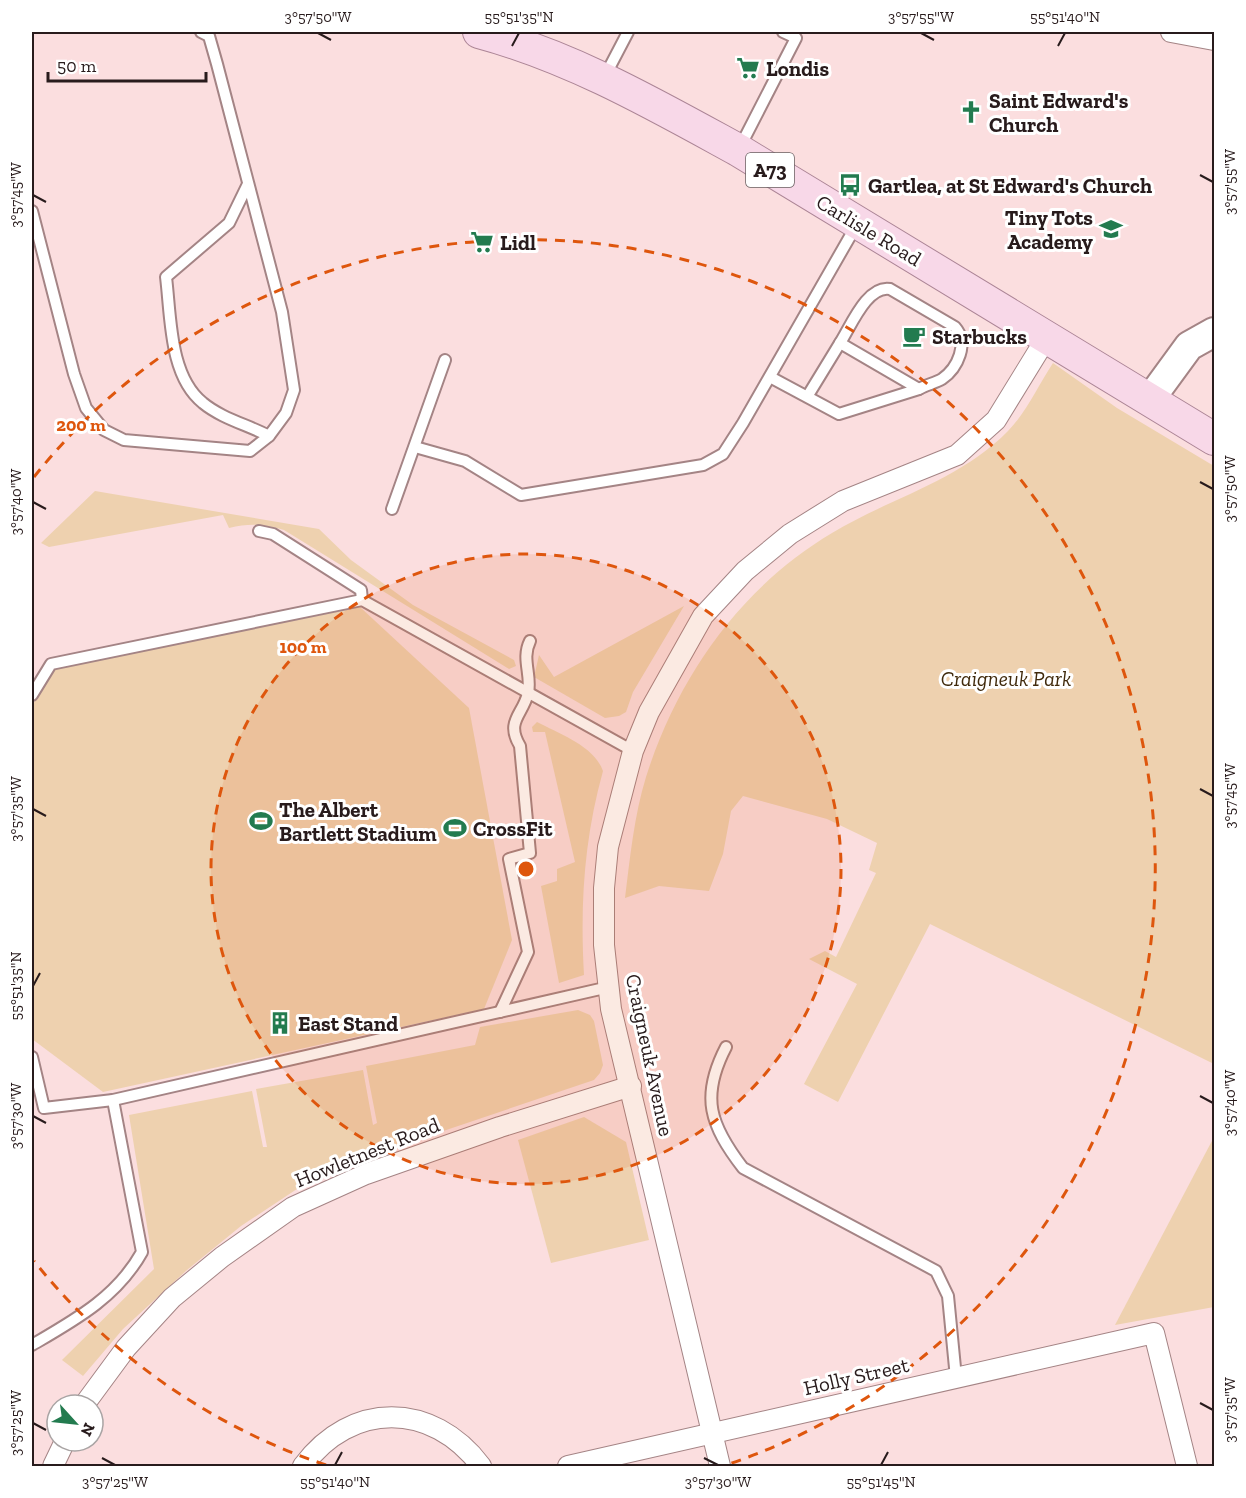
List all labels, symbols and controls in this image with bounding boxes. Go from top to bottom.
text: 3°57'50"W [285,8,351,26]
text: 55°51'35"N [485,8,553,26]
text: 3°57'55"W [888,8,954,26]
text: 55°51'40"N [1030,8,1100,26]
scale bar [48,45,206,83]
text: 50 m [57,55,97,77]
supermarket icon: Londis [735,55,761,81]
place label: Londis [766,56,829,81]
place label: Saint Edward's Church [989,88,1129,137]
church icon: Saint Edward's Church [958,99,984,125]
text: 3°57'55"W [1221,149,1239,215]
road number: A73 [746,153,794,187]
text: 3°57'45"W [7,162,25,228]
bus stop icon: Gartlea, at St Edward's Church [837,172,863,198]
place label: Gartlea, at St Edward's Church [868,173,1152,198]
street label: Carlisle Road [812,189,927,271]
place label: Tiny Tots Academy [1005,205,1093,254]
school or university icon: Tiny Tots Academy [1098,216,1124,242]
supermarket icon: Lidl [469,229,495,255]
place label: Lidl [500,230,536,255]
cafe icon: Starbucks [901,323,927,349]
place label: Starbucks [932,324,1027,349]
text: 200 m [56,414,106,436]
text: 3°57'50"W [1221,456,1239,522]
text: 3°57'40"W [7,469,25,535]
text: 100 m [279,636,327,658]
park label: Craigneuk Park [941,666,1071,691]
text: 3°57'45"W [1221,763,1239,829]
text: 3°57'35"W [7,776,25,842]
place label: The Albert Bartlett Stadium [279,797,437,846]
sports icon: The Albert Bartlett Stadium [248,808,274,834]
sports icon: CrossFit [442,815,468,841]
place label: CrossFit [473,816,553,841]
centre of rings [516,859,536,879]
text: 55°51'35"N [7,952,25,1020]
street label: Craigneuk Avenue [621,972,679,1139]
building icon: East Stand [267,1010,293,1036]
place label: East Stand [298,1011,398,1036]
text: 3°57'40"W [1221,1070,1239,1136]
text: 3°57'30"W [7,1083,25,1149]
street label: Howletnest Road [291,1111,443,1192]
street label: Holly Street [801,1352,911,1400]
text: 3°57'35"W [1221,1377,1239,1443]
text: 3°57'25"W [7,1390,25,1456]
north arrow [45,1393,105,1453]
text: N [77,1420,99,1439]
text: 3°57'25"W [82,1473,148,1491]
text: 55°51'40"N [300,1473,370,1491]
text: 3°57'30"W [685,1473,751,1491]
text: 55°51'45"N [846,1473,916,1491]

